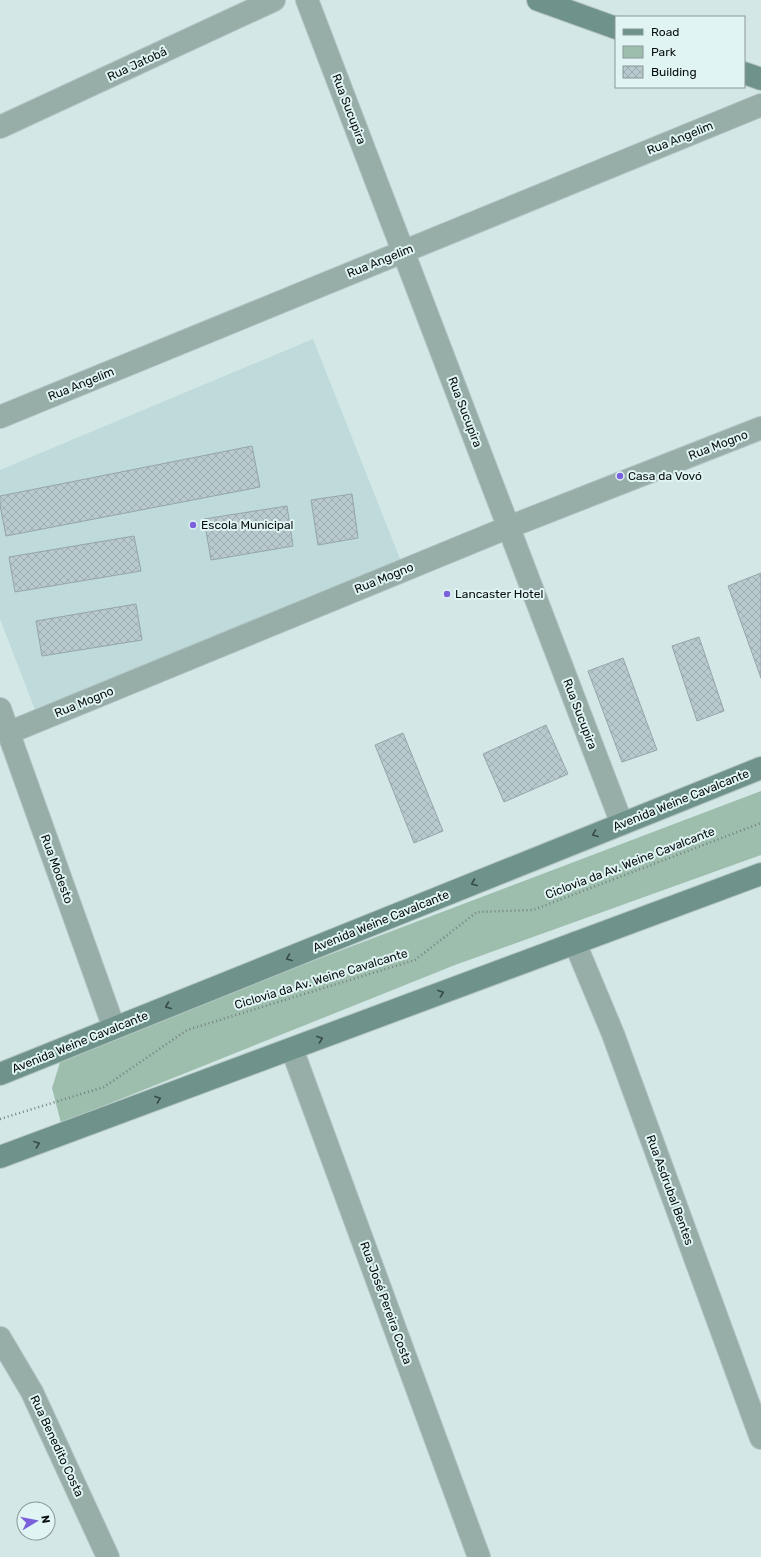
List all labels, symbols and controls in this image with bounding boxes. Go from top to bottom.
legend [615,16,745,88]
text: Road [651,25,679,39]
street label: Rua Jatobá [105,44,169,84]
text: Park [651,45,677,59]
text: Building [651,65,697,79]
street label: Rua Sucupira [329,72,369,146]
street label: Rua Angelim [645,118,715,158]
street label: Rua Angelim [345,241,415,281]
street label: Rua Angelim [46,364,116,404]
street label: Rua Sucupira [445,375,485,449]
street label: Rua Mogno [686,427,750,463]
place label: Casa da Vovó [628,469,702,483]
marker: Casa da Vovó [615,471,625,481]
place label: Escola Municipal [201,518,294,532]
marker: Escola Municipal [188,520,198,530]
street label: Rua Mogno [352,560,416,596]
place label: Lancaster Hotel [455,587,543,601]
marker: Lancaster Hotel [442,589,452,599]
street label: Rua Sucupira [560,677,600,751]
street label: Rua Mogno [52,684,116,720]
street label: Avenida Weine Cavalcante [611,766,751,834]
street label: Ciclovia da Av. Weine Cavalcante [543,824,717,902]
one-way arrow [591,830,598,838]
street label: Rua Modesto [38,832,76,906]
one-way arrow [471,878,479,886]
street label: Avenida Weine Cavalcante [311,887,451,955]
street label: Ciclovia da Av. Weine Cavalcante [233,946,410,1012]
one-way arrow [285,953,292,961]
one-way arrow [438,990,445,998]
one-way arrow [165,1002,172,1010]
street label: Avenida Weine Cavalcante [10,1008,150,1076]
one-way arrow [316,1035,323,1043]
one-way arrow [155,1095,162,1103]
street label: Rua Asdrubal Bentes [643,1133,697,1247]
one-way arrow [33,1140,40,1148]
street label: Rua José Pereira Costa [357,1240,415,1366]
street label: Rua Benedito Costa [27,1393,87,1499]
north arrow [16,1501,56,1541]
text: N [38,1514,52,1524]

